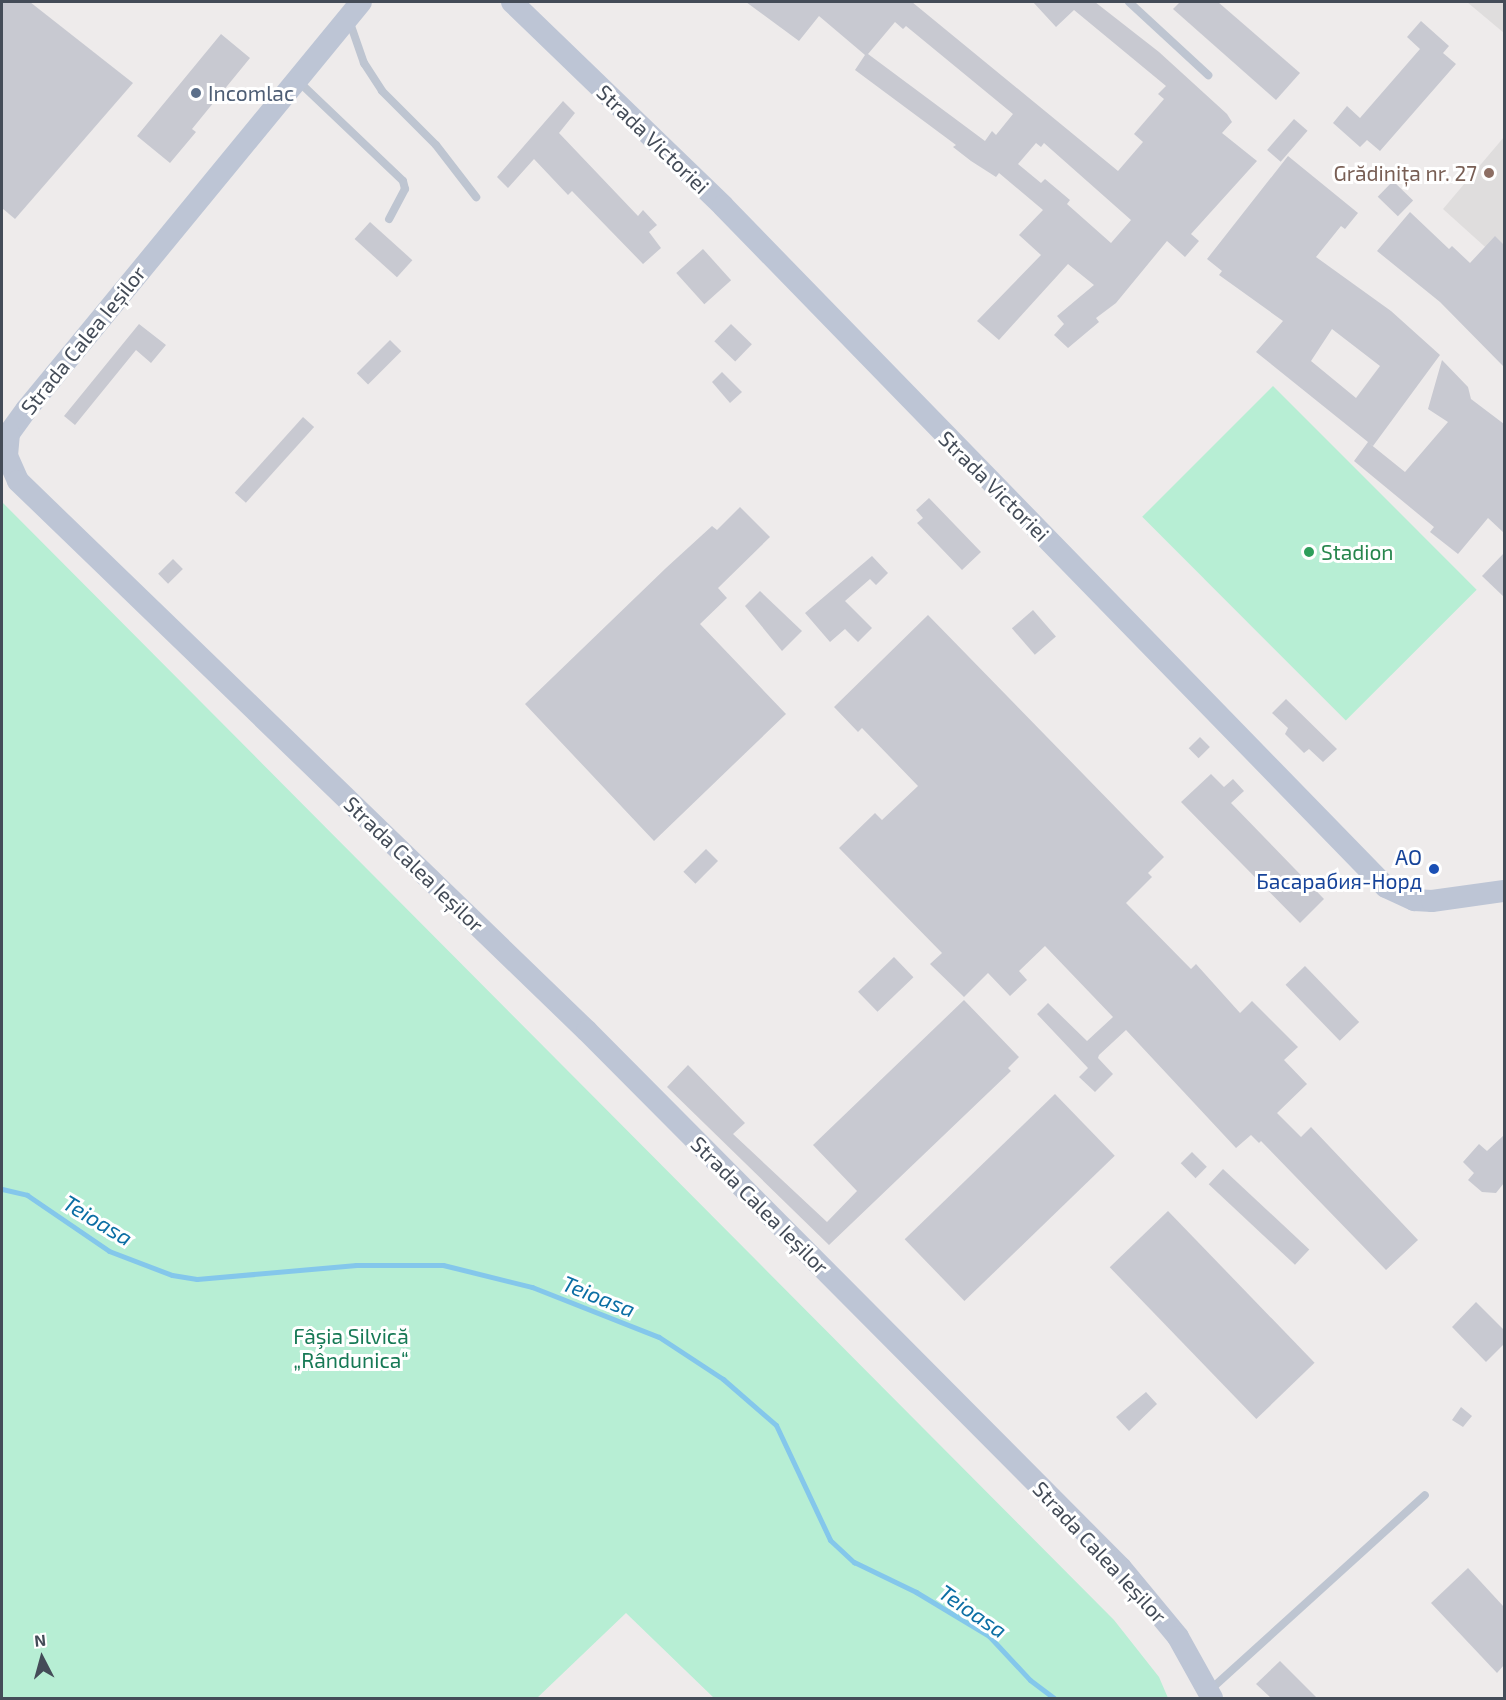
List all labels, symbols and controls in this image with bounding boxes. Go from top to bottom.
street label: Strada Victoriei [592,79,714,199]
place label: Incomlac [208,80,294,106]
marker: Incomlac [189,86,203,100]
place label: Grădinița nr. 27 [1333,160,1477,186]
marker: Grădinița nr. 27 [1482,166,1496,180]
street label: Strada Calea Ieșilor [15,260,151,420]
street label: Strada Victoriei [933,425,1055,547]
place label: Stadion [1321,539,1394,565]
marker: Stadion [1302,545,1316,559]
street label: Strada Calea Ieșilor [339,791,489,937]
place label: АО Басарабия-Норд [1256,844,1422,894]
marker: АО Басарабия-Норд [1427,862,1441,876]
street label: Strada Calea Ieșilor [686,1131,834,1279]
water label: Teioasa [59,1189,137,1251]
water label: Teioasa [559,1269,639,1323]
park label: Fâşia Silvică „Rândunica“ [293,1323,409,1373]
street label: Strada Calea Ieșilor [1028,1476,1172,1628]
water label: Teioasa [934,1579,1012,1643]
north arrow [12,1628,72,1688]
text: N [33,1630,47,1650]

